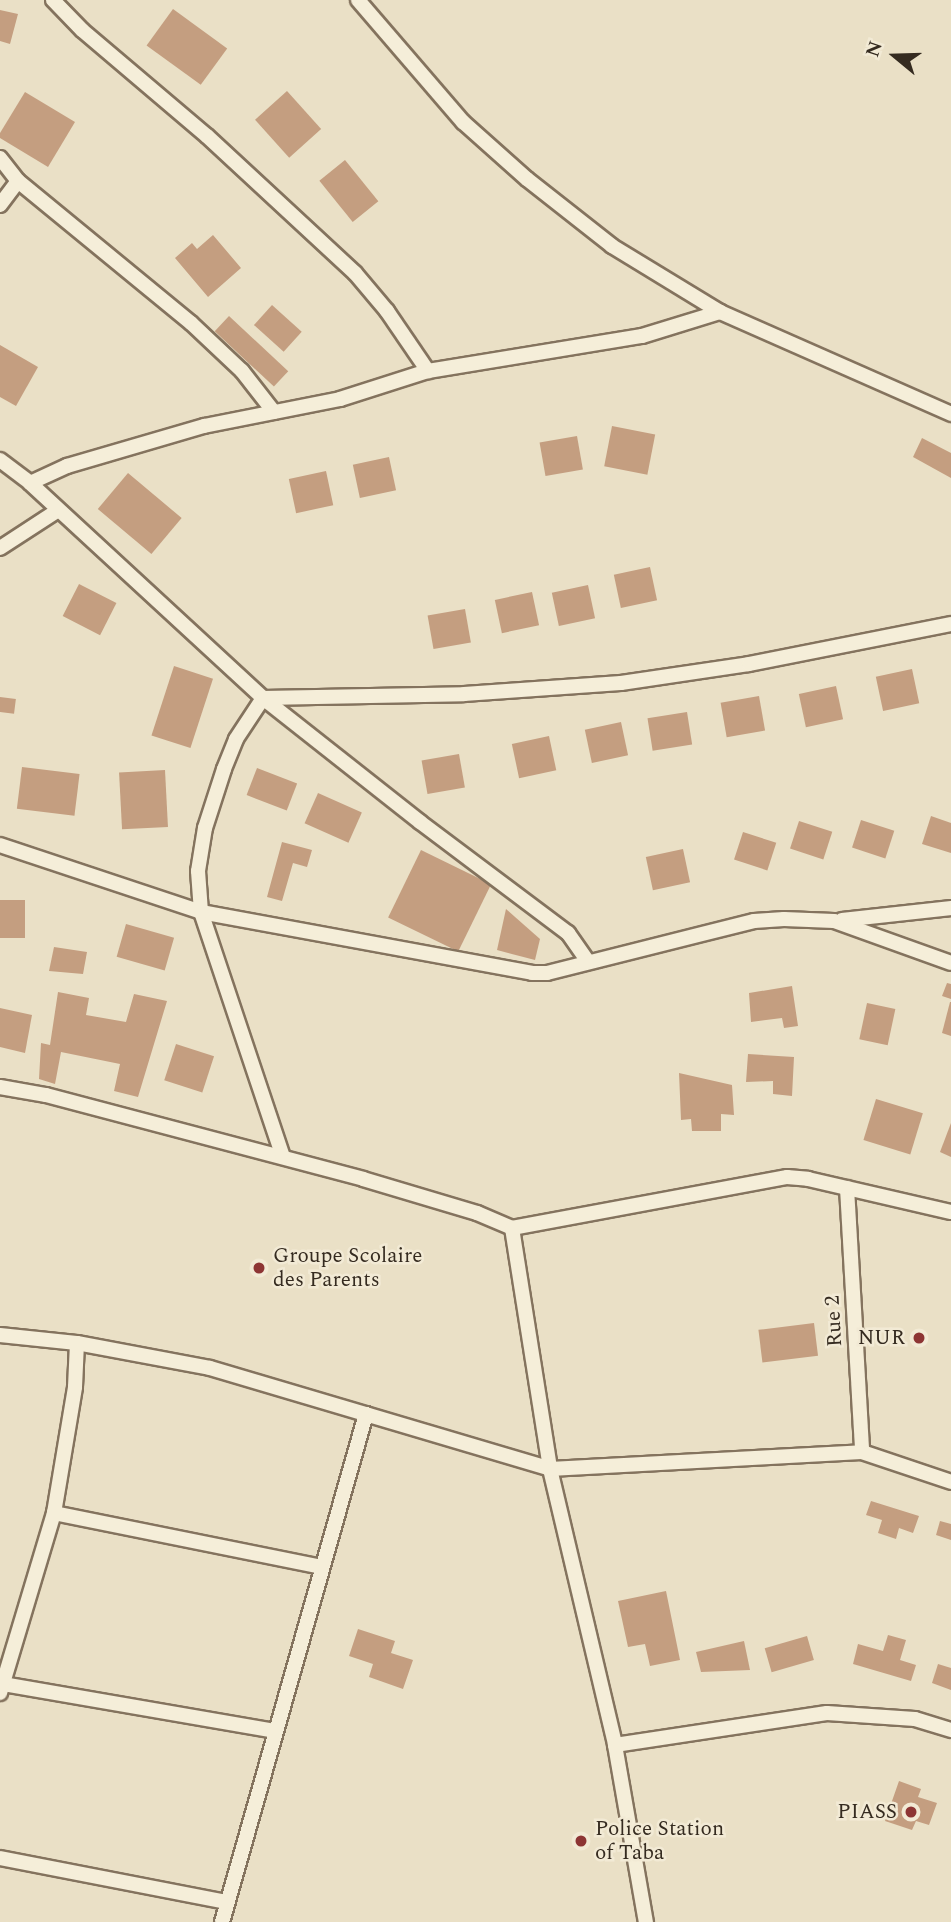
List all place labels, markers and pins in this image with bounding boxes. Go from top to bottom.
place label: Groupe Scolaire des Parents [273,1243,422,1293]
marker: Groupe Scolaire des Parents [251,1260,267,1276]
place label: NUR [858,1325,905,1351]
marker: NUR [911,1330,927,1346]
place label: PIASS [837,1799,897,1825]
marker: PIASS [903,1804,919,1820]
place label: Police Station of Taba [595,1816,724,1866]
marker: Police Station of Taba [573,1833,589,1849]

